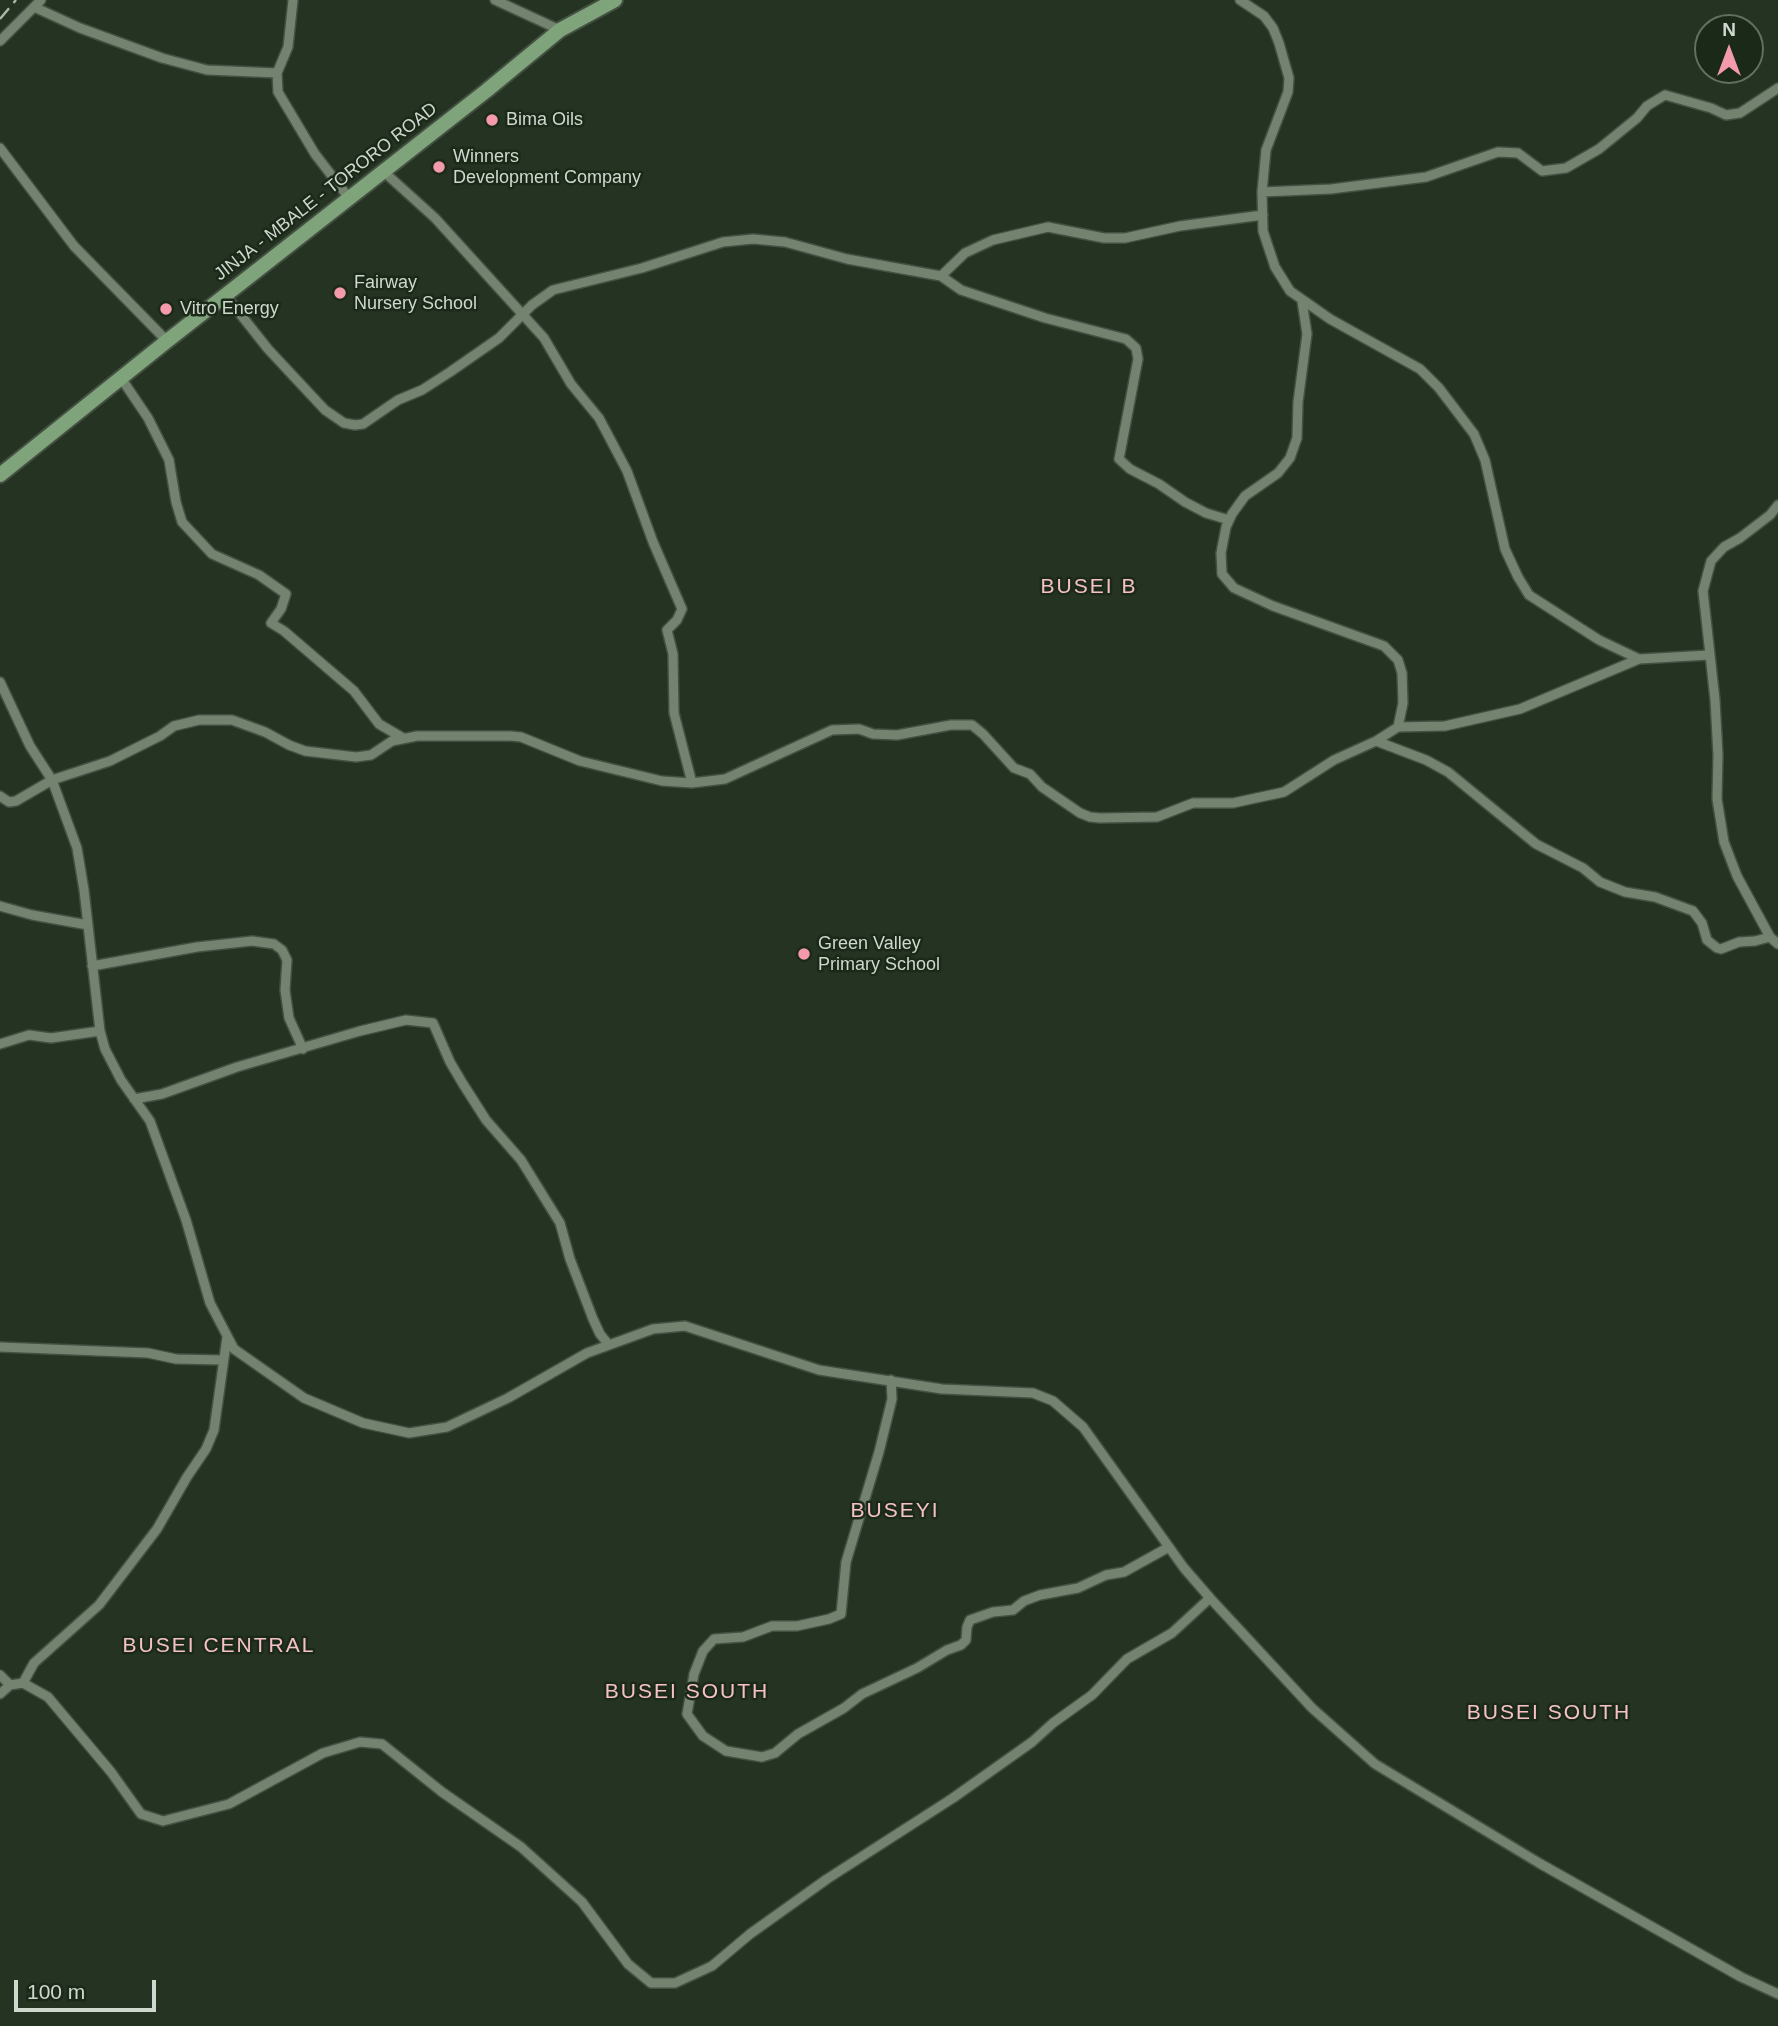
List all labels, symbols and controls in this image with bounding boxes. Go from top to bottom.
north arrow [1694,14,1764,84]
text: N [1722,19,1736,40]
street label: JINJA - MBALE - TORORO ROAD [210,98,442,286]
place label: Bima Oils [506,109,583,131]
marker: Bima Oils [484,112,500,128]
place label: Winners Development Company [453,146,641,188]
marker: Winners Development Company [431,159,447,175]
place label: Fairway Nursery School [354,272,477,314]
marker: Fairway Nursery School [332,285,348,301]
place label: Vitro Energy [180,298,279,320]
marker: Vitro Energy [158,301,174,317]
district label: BUSEI B [1041,574,1137,600]
place label: Green Valley Primary School [818,933,940,976]
marker: Green Valley Primary School [796,946,812,962]
district label: BUSEYI [851,1498,939,1524]
district label: BUSEI CENTRAL [124,1633,314,1659]
district label: BUSEI SOUTH [606,1679,768,1705]
district label: BUSEI SOUTH [1468,1700,1630,1726]
scale bar [18,1966,159,2010]
text: 100 m [27,1980,85,2003]

